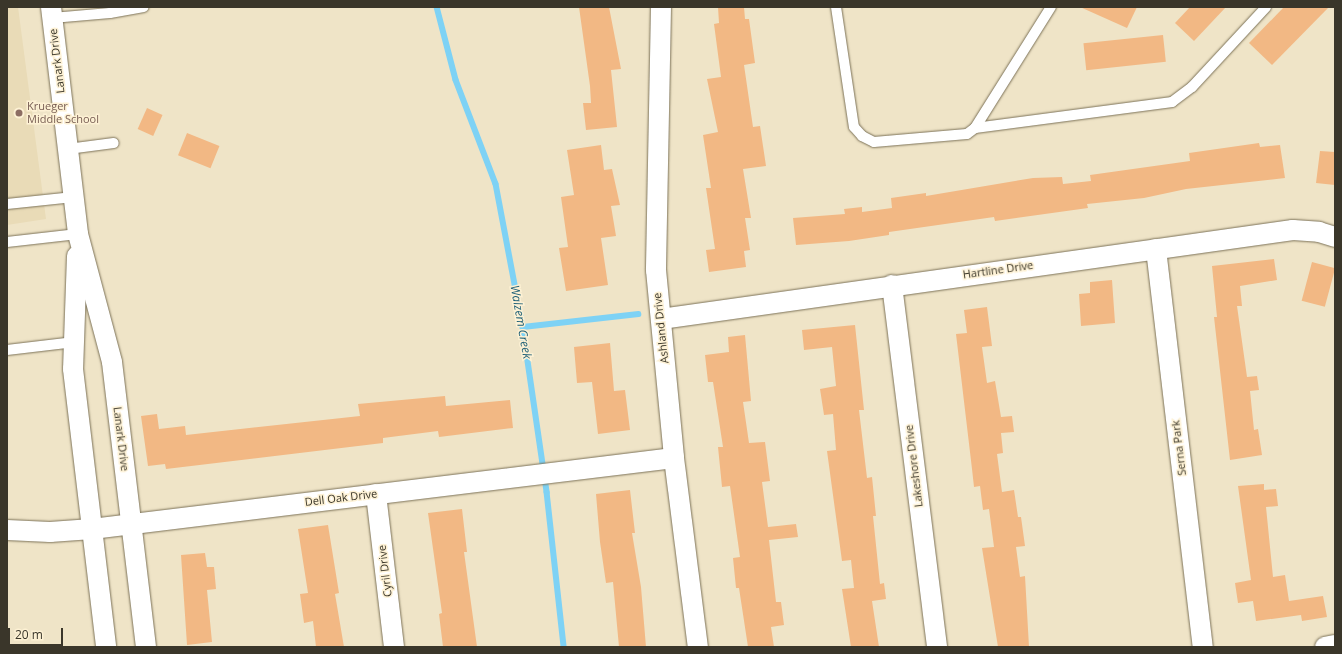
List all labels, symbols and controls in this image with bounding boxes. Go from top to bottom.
street label: Lanark Drive [47,28,67,94]
place label: Krueger Middle School [27,100,99,126]
marker: Krueger Middle School [14,108,24,118]
street label: Hartline Drive [962,259,1034,281]
water label: Walzem Creek [507,284,535,360]
street label: Ashland Drive [651,292,671,364]
street label: Lanark Drive [111,406,131,472]
street label: Serna Park [1169,420,1189,476]
street label: Lakeshore Drive [902,424,926,508]
street label: Dell Oak Drive [304,487,378,509]
street label: Cyril Drive [375,544,395,598]
scale bar [10,620,65,646]
text: 20 m [15,626,43,643]

